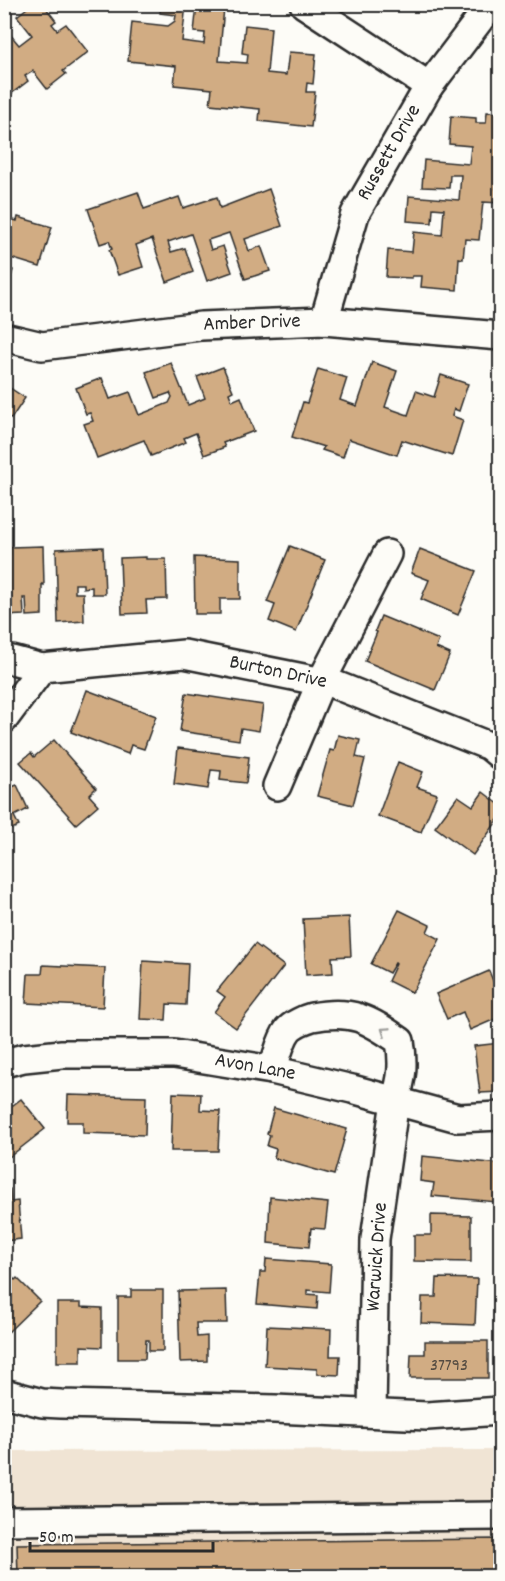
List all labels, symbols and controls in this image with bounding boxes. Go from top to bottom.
street label: Russett Drive [350,99,430,207]
street label: Amber Drive [203,307,301,341]
street label: Burton Drive [227,648,329,698]
one-way arrow [380,1027,391,1038]
street label: Avon Lane [212,1046,298,1090]
street label: Warwick Drive [359,1201,397,1313]
house number: 37793 [430,1354,468,1379]
scale bar [30,1515,213,1553]
text: 50 m [39,1526,74,1551]

